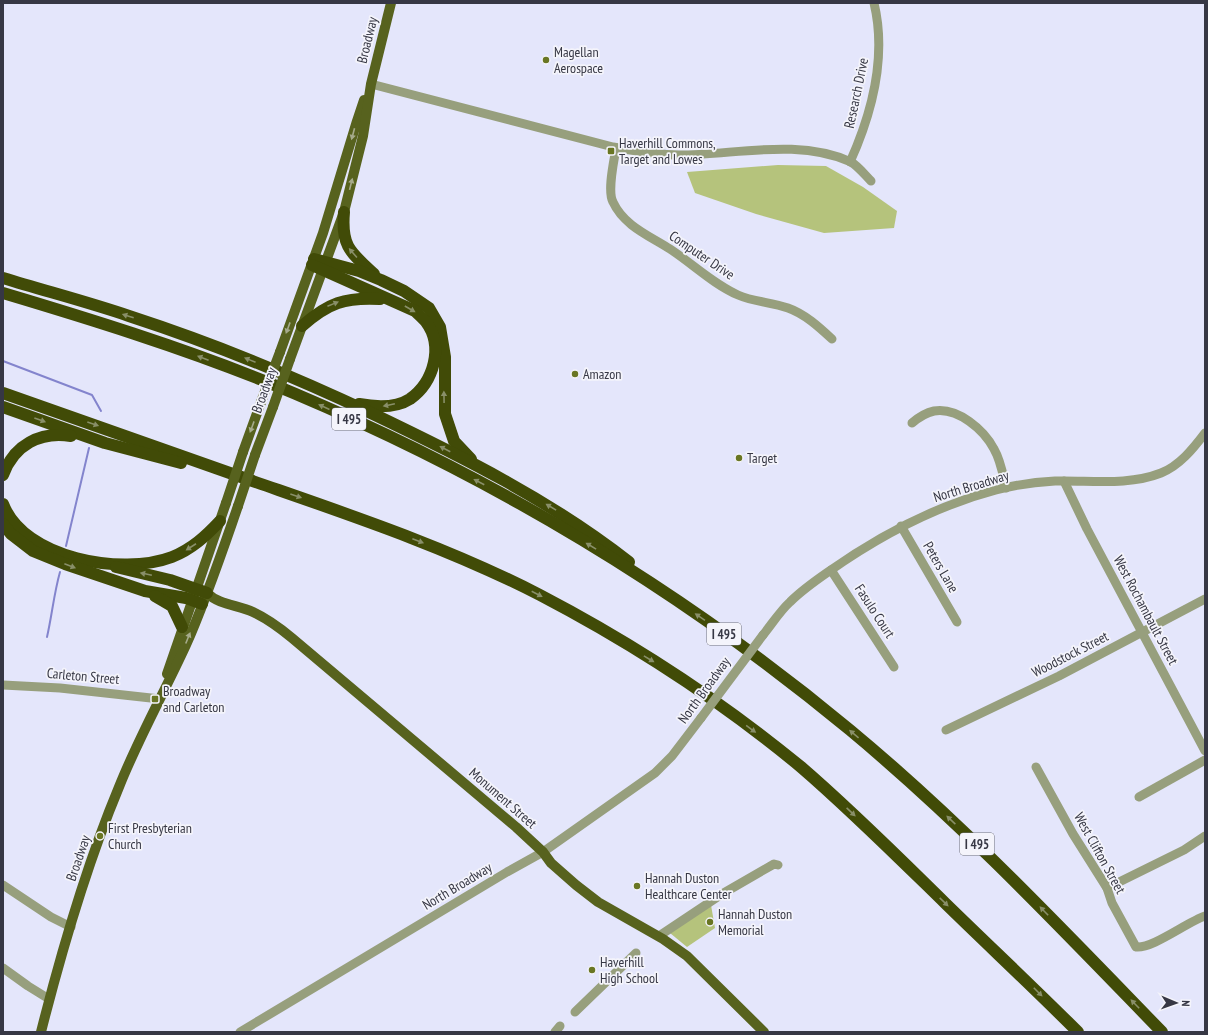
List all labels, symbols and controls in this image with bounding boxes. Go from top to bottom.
street label: Broadway [353,14,382,65]
place label: Magellan Aerospace [554,43,603,77]
marker: Magellan Aerospace [541,55,551,65]
street label: Research Drive [840,56,872,130]
one-way arrow [350,128,356,140]
place label: Haverhill Commons, Target and Lowes [619,134,716,168]
marker: Haverhill Commons, Target and Lowes [606,146,616,156]
one-way arrow [348,178,354,190]
street label: Computer Drive [666,227,738,284]
one-way arrow [349,248,358,258]
one-way arrow [328,301,340,307]
one-way arrow [404,305,416,312]
one-way arrow [121,312,133,318]
one-way arrow [285,322,291,334]
one-way arrow [197,355,209,361]
one-way arrow [243,357,255,363]
street label: Broadway [247,364,281,415]
place label: Amazon [583,365,621,383]
marker: Amazon [570,369,580,379]
one-way arrow [441,391,448,403]
one-way arrow [383,403,396,409]
one-way arrow [318,404,329,410]
road number: I 495 [332,408,366,430]
one-way arrow [34,418,46,424]
one-way arrow [87,421,99,427]
one-way arrow [249,422,255,434]
one-way arrow [439,445,450,452]
place label: Target [747,449,777,467]
marker: Target [734,453,744,463]
street label: North Broadway [931,466,1012,506]
one-way arrow [473,478,484,485]
one-way arrow [291,493,303,499]
one-way arrow [545,504,557,511]
one-way arrow [413,538,425,544]
street label: Peters Lane [919,538,963,596]
one-way arrow [186,543,197,551]
one-way arrow [585,543,597,550]
street label: West Rochambault Street [1110,552,1182,668]
one-way arrow [65,564,77,570]
one-way arrow [139,571,152,577]
street label: Fasulo Court [851,581,899,641]
one-way arrow [531,591,543,597]
one-way arrow [694,613,705,621]
road number: I 495 [707,623,741,645]
street label: Woodstock Street [1029,627,1111,681]
one-way arrow [186,632,192,644]
street label: North Broadway [674,653,735,727]
one-way arrow [644,655,654,663]
street label: Carleton Street [46,664,120,688]
place label: Broadway and Carleton [163,682,224,716]
marker: Broadway and Carleton [150,694,160,704]
one-way arrow [746,725,756,733]
one-way arrow [849,729,859,738]
street label: Monument Street [465,764,541,832]
one-way arrow [846,807,856,817]
street label: West Clifton Street [1070,809,1130,897]
one-way arrow [947,816,956,825]
place label: First Presbyterian Church [108,819,192,853]
marker: First Presbyterian Church [95,831,105,841]
street label: Broadway [62,832,94,883]
road number: I 495 [960,833,994,855]
street label: North Broadway [419,858,496,914]
place label: Hannah Duston Healthcare Center [645,869,732,903]
marker: Hannah Duston Healthcare Center [632,881,642,891]
one-way arrow [939,897,949,907]
place label: Hannah Duston Memorial [718,905,792,939]
one-way arrow [1039,906,1049,916]
marker: Hannah Duston Memorial [705,917,715,927]
place label: Haverhill High School [600,953,659,987]
marker: Haverhill High School [587,965,597,975]
north arrow [1156,983,1196,1023]
one-way arrow [1033,988,1043,997]
one-way arrow [1130,999,1140,1009]
text: N [1179,1000,1193,1007]

